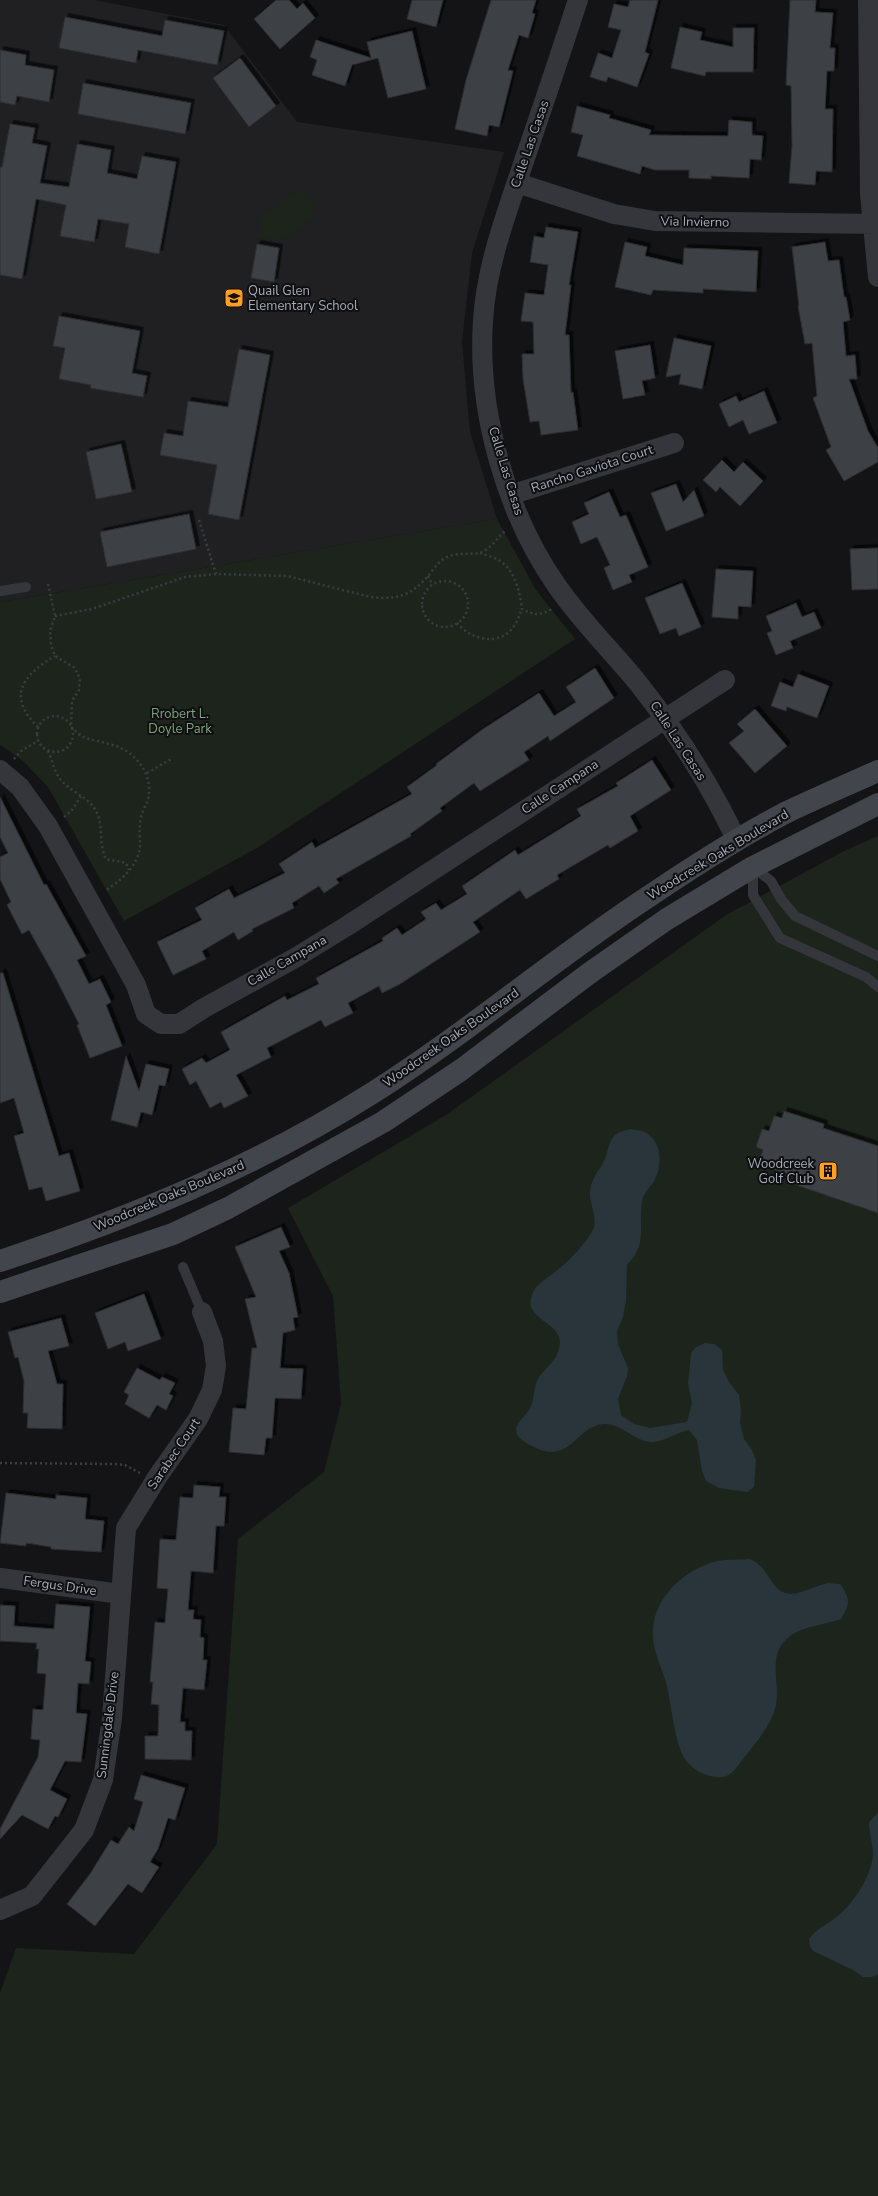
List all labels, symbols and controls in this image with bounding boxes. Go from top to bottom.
street label: Calle Las Casas [507,98,553,190]
street label: Via Invierno [659,212,730,232]
place label: Quail Glen Elementary School [248,282,358,315]
school or university icon: Quail Glen Elementary School [223,287,245,309]
street label: Calle Las Casas [484,425,528,517]
street label: Rancho Gaviota Court [529,441,656,497]
street label: Calle Las Casas [645,698,711,784]
park label: Rrobert L. Doyle Park [148,705,212,738]
street label: Calle Campana [518,755,602,819]
street label: Woodcreek Oaks Boulevard [644,806,792,904]
street label: Calle Campana [244,931,330,991]
street label: Woodcreek Oaks Boulevard [379,984,523,1092]
place label: Woodcreek Golf Club [747,1155,814,1188]
street label: Woodcreek Oaks Boulevard [91,1156,247,1236]
building icon: Woodcreek Golf Club [817,1160,839,1182]
street label: Sarabec Court [143,1414,205,1493]
street label: Fergus Drive [22,1572,98,1600]
street label: Sunningdale Drive [93,1671,123,1779]

